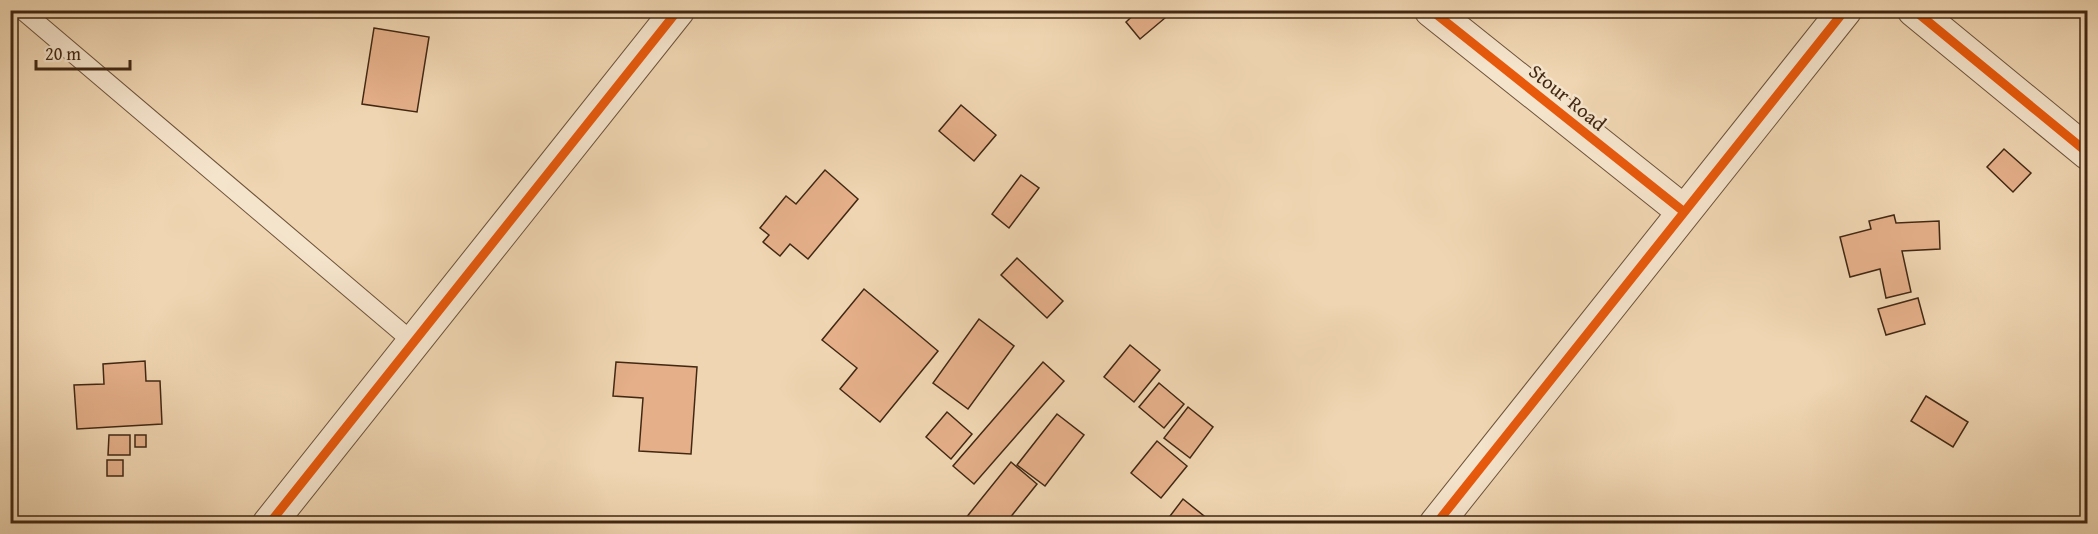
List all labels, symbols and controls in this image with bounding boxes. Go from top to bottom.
scale bar [36,33,130,71]
text: 20 m [45,40,81,67]
street label: Stour Road [1523,57,1613,138]

